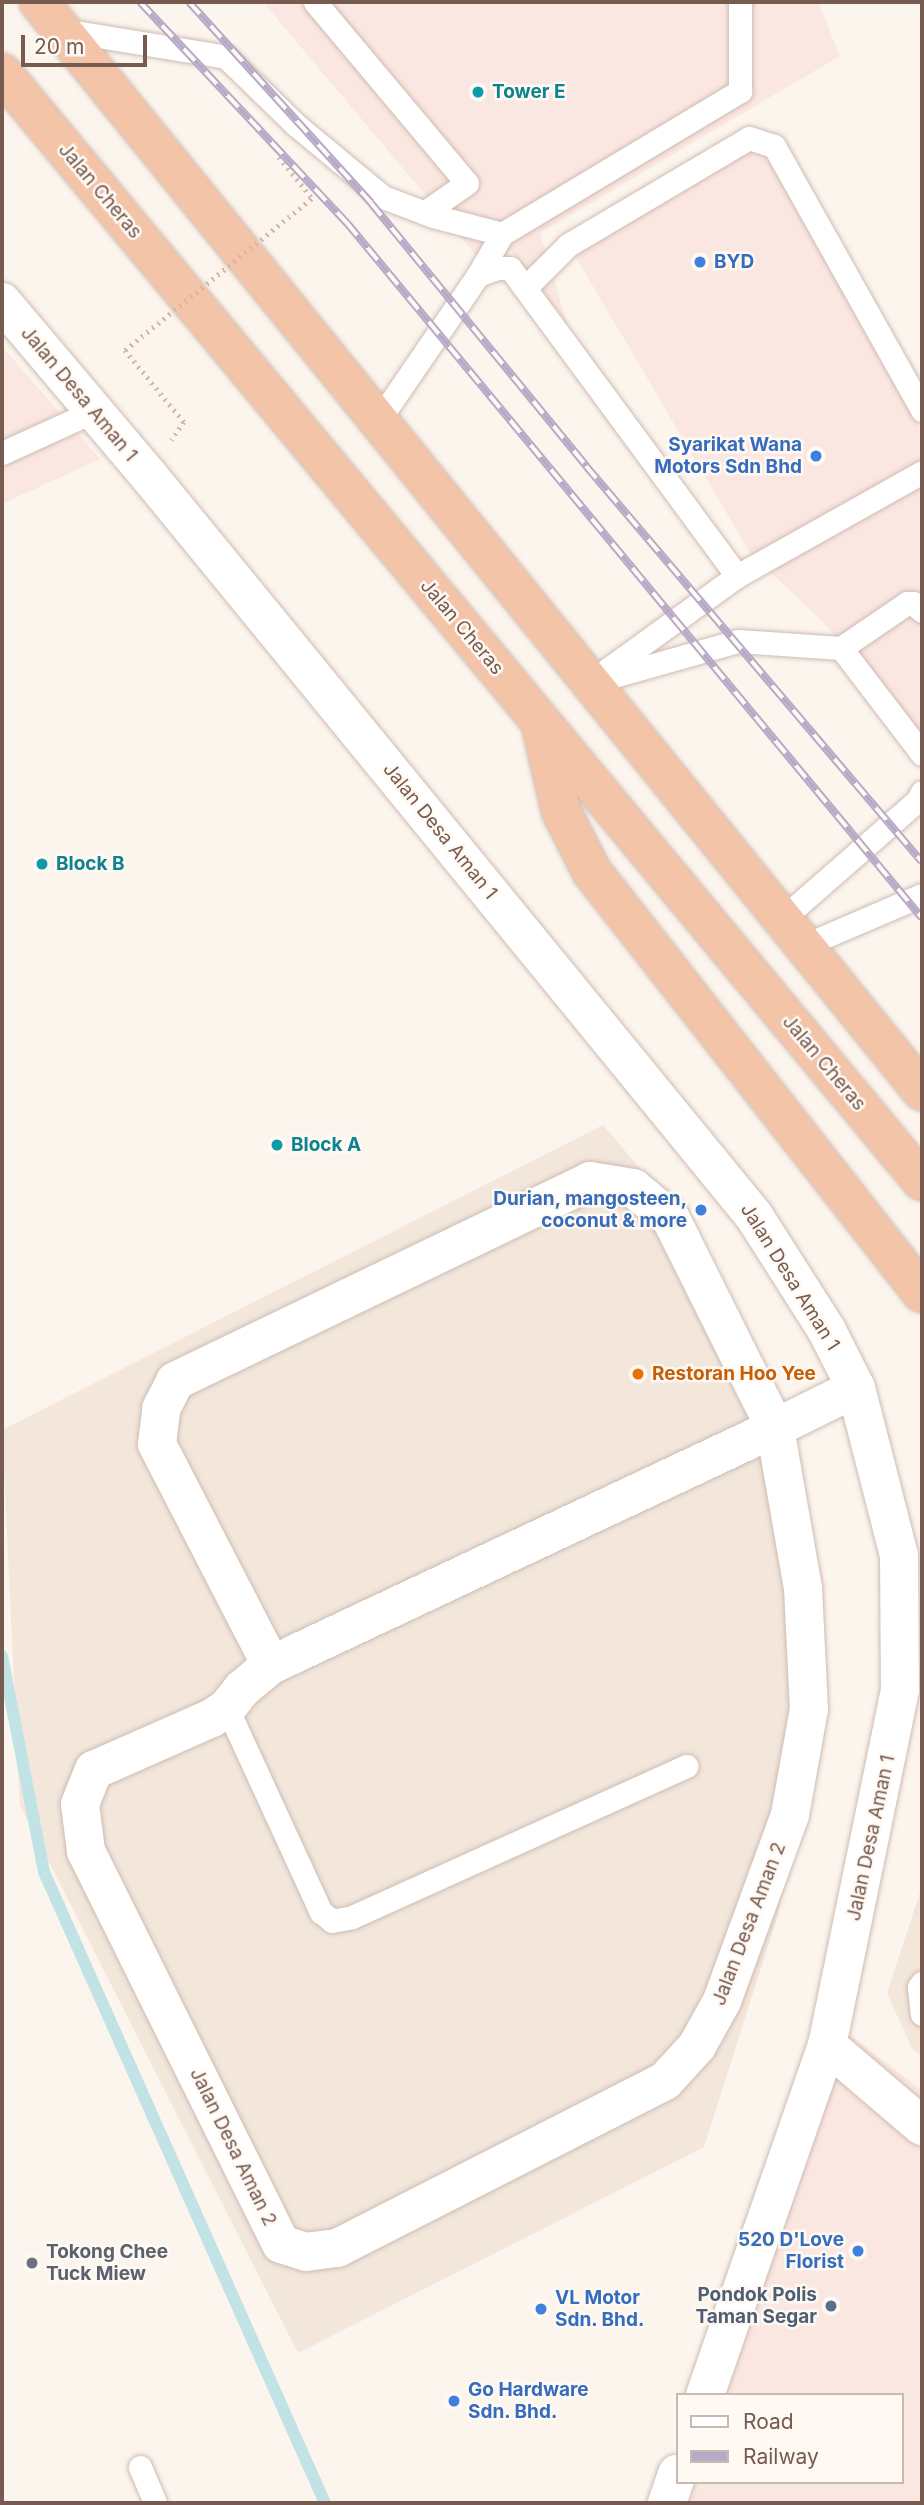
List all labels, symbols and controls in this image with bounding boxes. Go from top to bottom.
scale bar [24,21,150,65]
text: 20 m [34,34,84,59]
place label: Tower E [492,81,566,103]
marker: Tower E [470,84,486,100]
street label: Jalan Cheras [54,139,146,243]
place label: BYD [714,251,754,273]
marker: BYD [692,254,708,270]
street label: Jalan Desa Aman 1 [16,322,142,466]
place label: Syarikat Wana Motors Sdn Bhd [654,434,802,478]
marker: Syarikat Wana Motors Sdn Bhd [808,448,824,464]
street label: Jalan Cheras [416,575,508,679]
street label: Jalan Desa Aman 1 [378,758,502,904]
place label: Block B [56,853,125,875]
marker: Block B [34,856,50,872]
street label: Jalan Cheras [778,1011,870,1115]
place label: Block A [291,1134,361,1156]
marker: Block A [269,1137,285,1153]
place label: Durian, mangosteen, coconut & more [493,1188,687,1232]
street label: Jalan Desa Aman 1 [736,1199,844,1355]
marker: Durian, mangosteen, coconut & more [693,1202,709,1218]
place label: Restoran Hoo Yee [652,1363,816,1385]
marker: Restoran Hoo Yee [630,1366,646,1382]
street label: Jalan Desa Aman 1 [842,1753,900,1923]
street label: Jalan Desa Aman 2 [707,1839,791,2009]
street label: Jalan Desa Aman 2 [185,2064,281,2230]
place label: 520 D'Love Florist [738,2229,844,2273]
place label: Tokong Chee Tuck Miew [46,2241,168,2285]
marker: 520 D'Love Florist [850,2243,866,2259]
marker: Tokong Chee Tuck Miew [24,2255,40,2271]
place label: Pondok Polis Taman Segar [695,2284,817,2328]
place label: VL Motor Sdn. Bhd. [555,2287,645,2331]
marker: Pondok Polis Taman Segar [823,2298,839,2314]
marker: VL Motor Sdn. Bhd. [533,2301,549,2317]
place label: Go Hardware Sdn. Bhd. [468,2379,589,2423]
marker: Go Hardware Sdn. Bhd. [446,2393,462,2409]
legend [676,2393,903,2484]
text: Road [743,2409,794,2434]
text: Railway [743,2444,819,2469]

